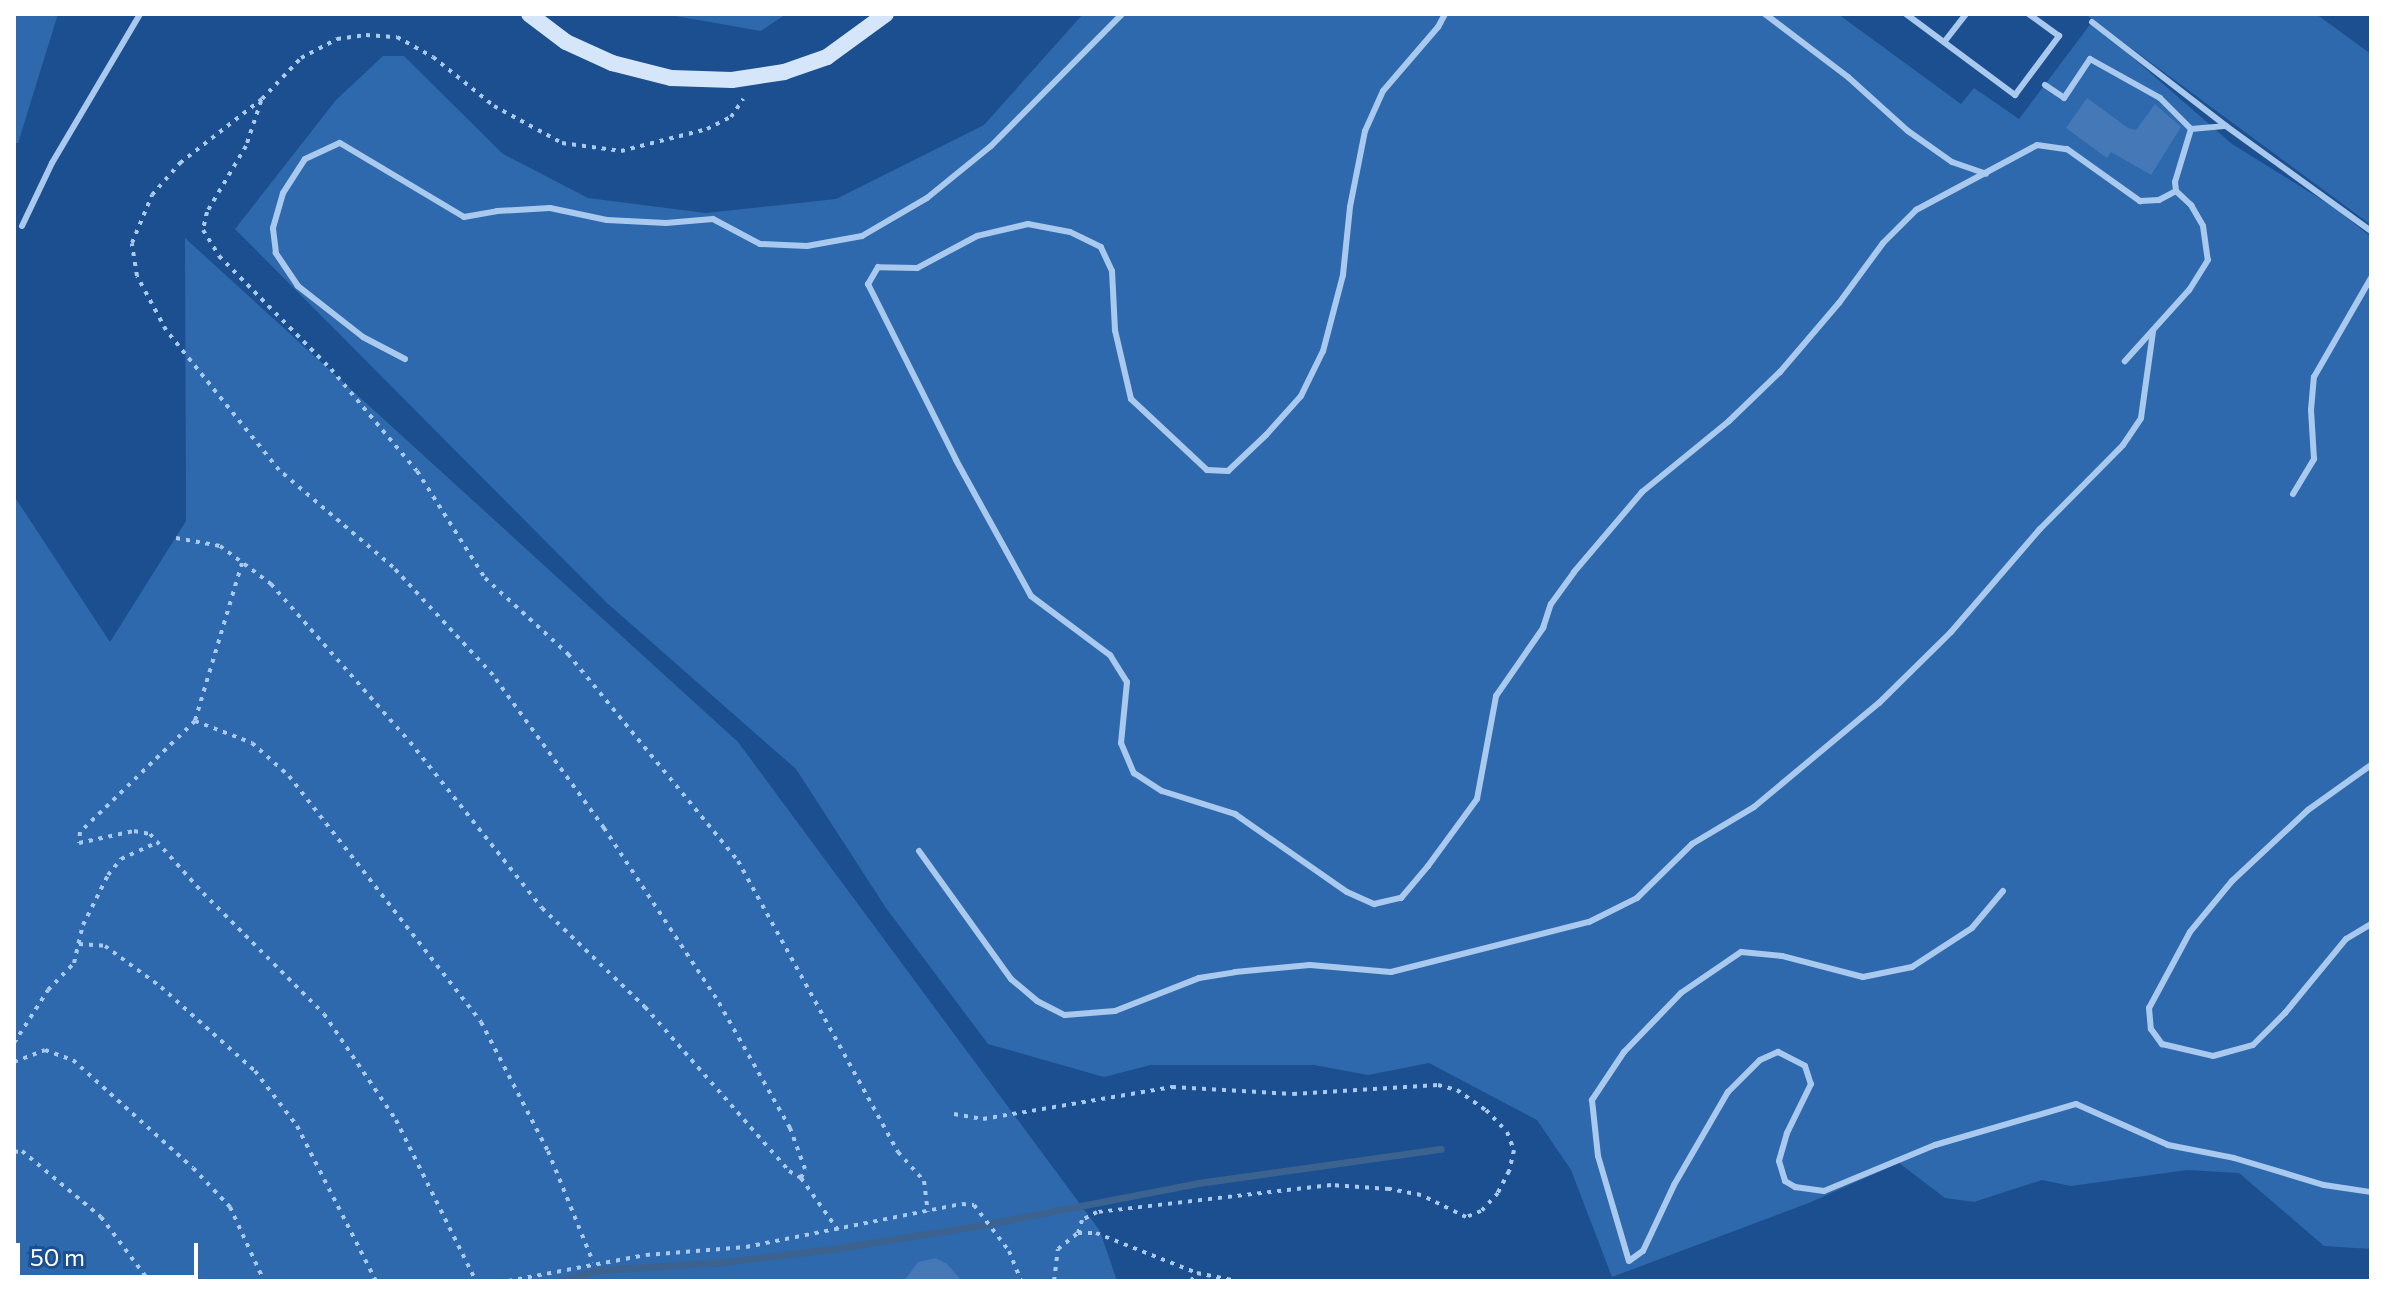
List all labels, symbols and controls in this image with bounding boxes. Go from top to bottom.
scale bar [20,1227,202,1277]
text: 50 m [30,1242,85,1271]

